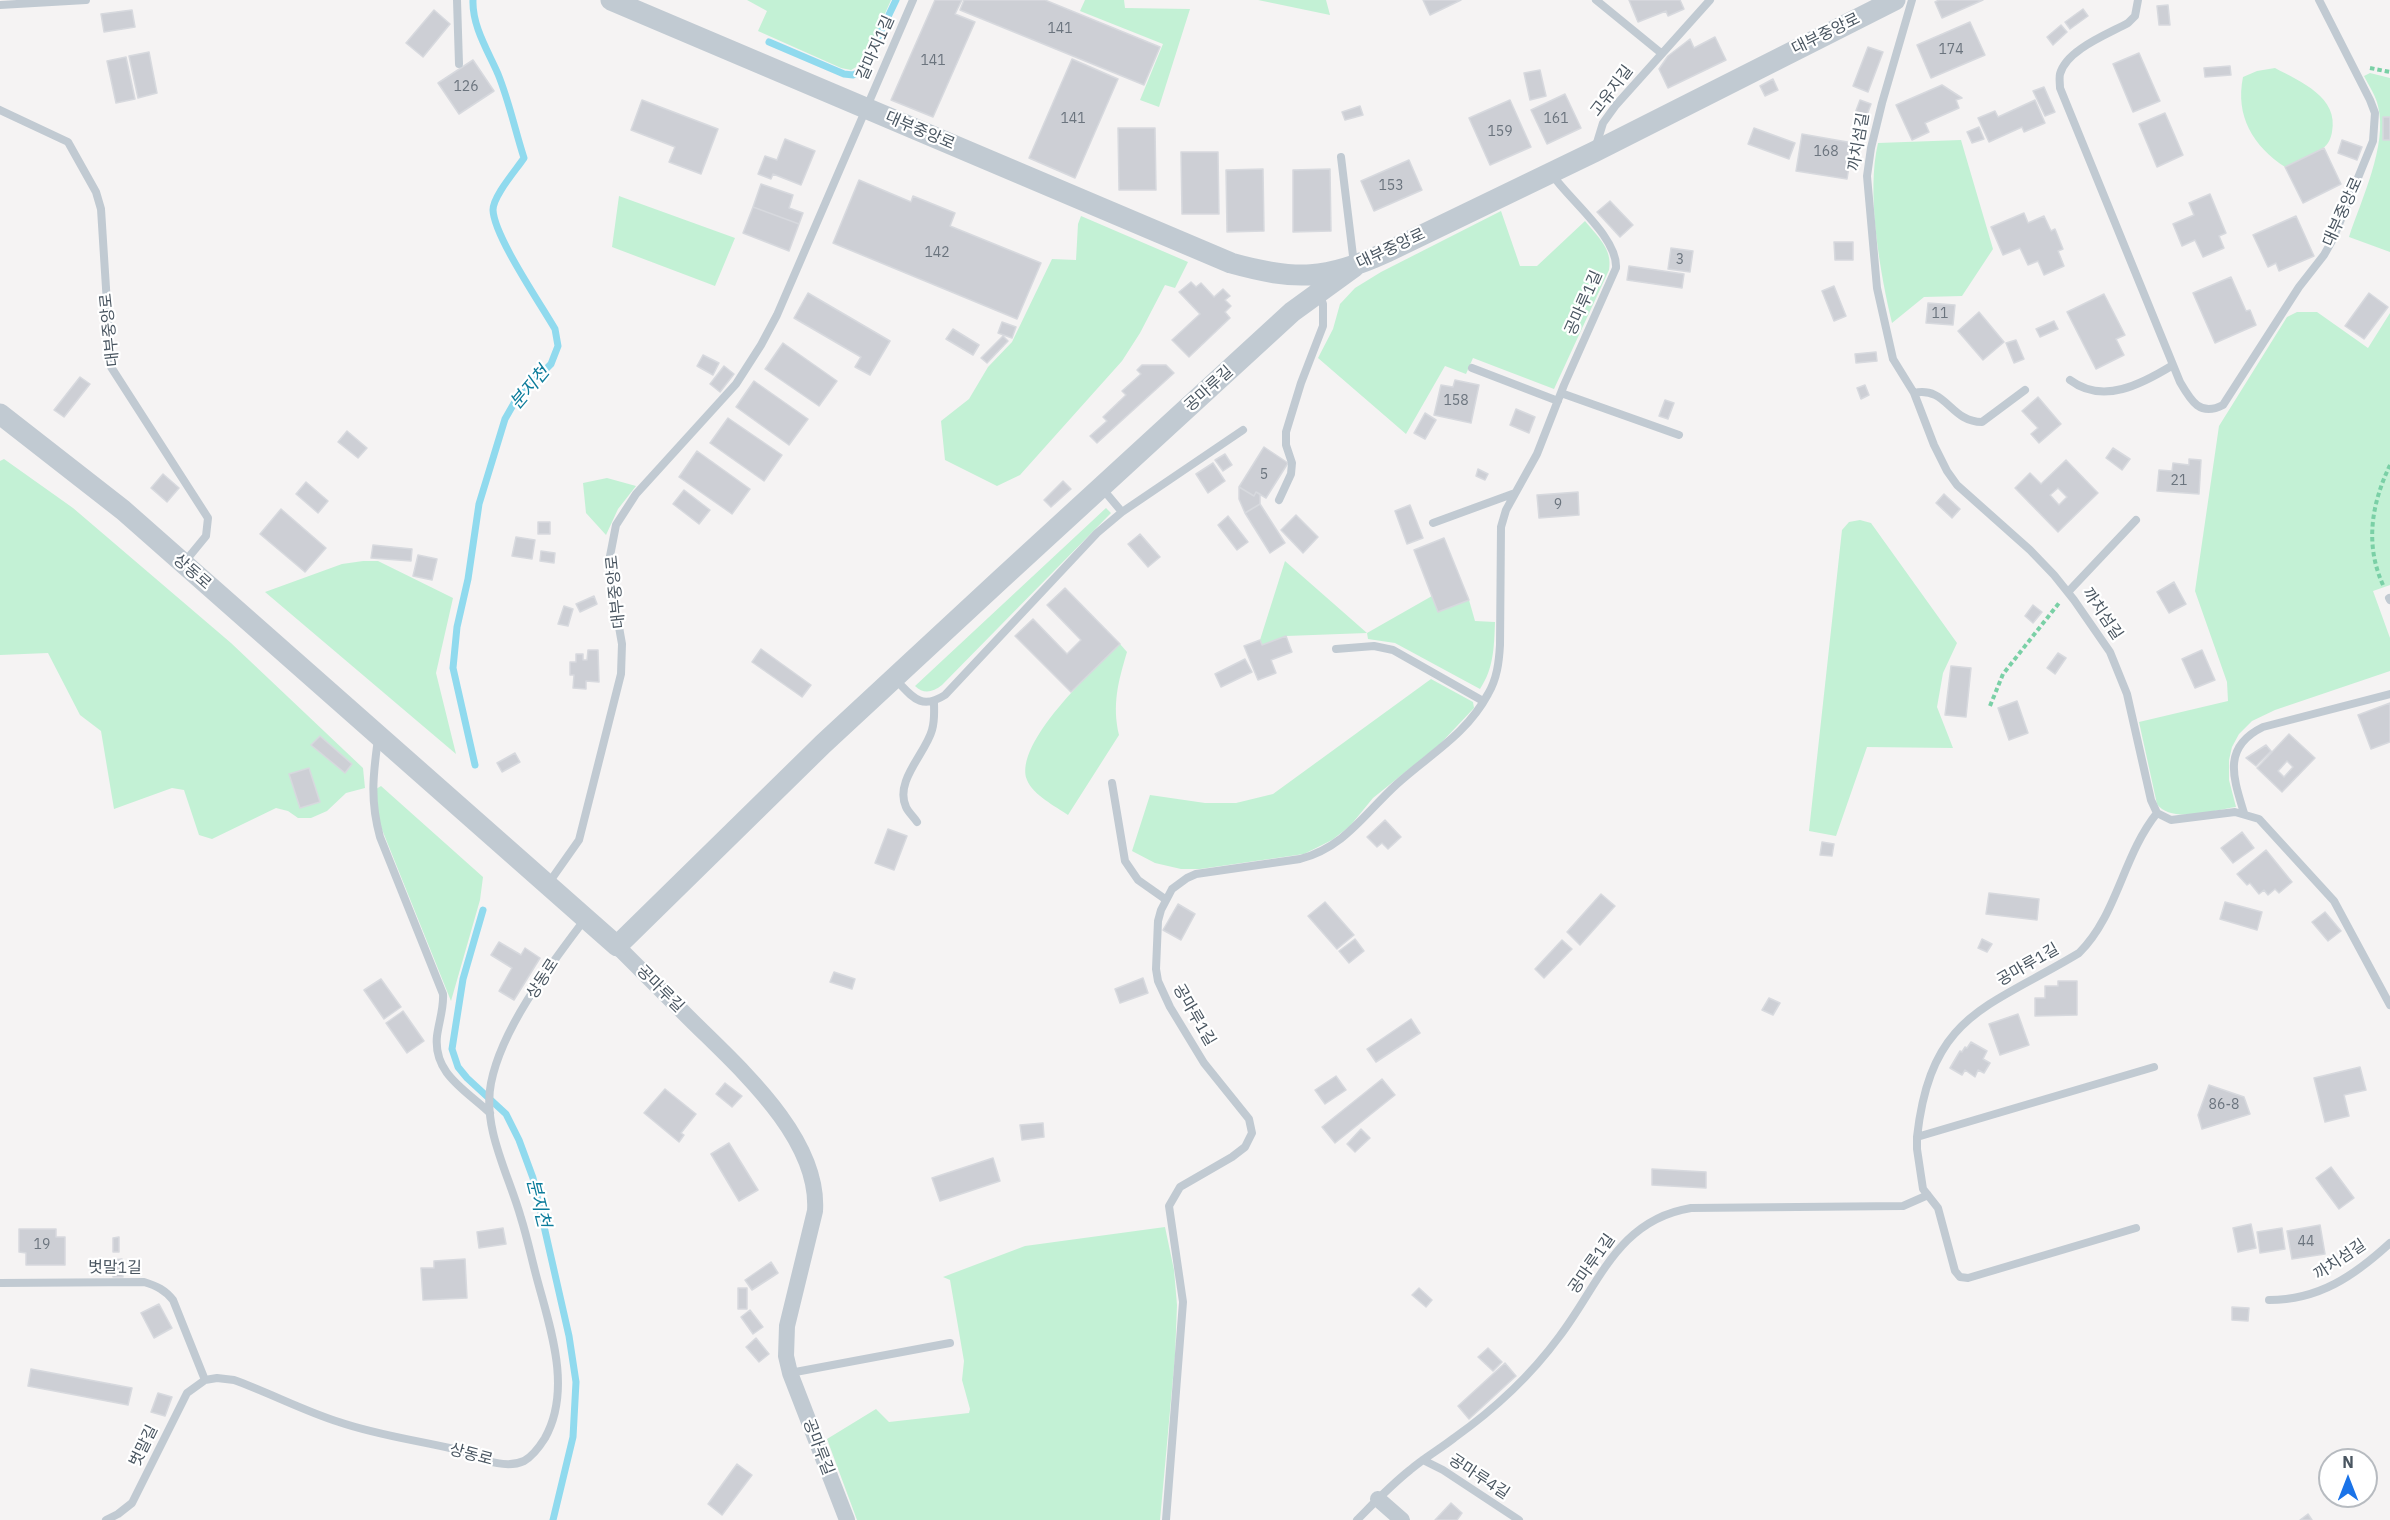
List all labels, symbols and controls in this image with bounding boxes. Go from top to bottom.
street label: 대부중앙로 [1789,9,1863,59]
street label: 갈마지1길 [853,13,899,83]
house number: 141 [1047,21,1073,37]
house number: 174 [1938,42,1964,58]
house number: 141 [920,53,946,69]
street label: 고유지길 [1587,62,1637,120]
house number: 126 [453,79,479,95]
street label: 대부중앙로 [882,108,958,154]
house number: 141 [1060,111,1086,127]
house number: 161 [1543,111,1569,127]
street label: 까치섬길 [1844,111,1874,173]
house number: 159 [1487,124,1513,140]
house number: 168 [1813,144,1839,160]
street label: 대부중앙로 [2319,174,2367,250]
house number: 153 [1378,178,1404,194]
street label: 대부중앙로 [1354,225,1428,273]
house number: 142 [924,245,950,261]
house number: 3 [1676,252,1684,268]
street label: 공마루1길 [1561,268,1607,338]
street label: 대부중앙로 [97,292,123,368]
house number: 11 [1932,306,1948,322]
water label: 분지천 [506,362,554,414]
street label: 공마루길 [1181,362,1237,416]
house number: 158 [1443,393,1469,409]
house number: 5 [1260,467,1268,483]
house number: 21 [2171,473,2187,489]
house number: 9 [1554,497,1562,513]
street label: 상동로 [169,550,215,594]
street label: 대부중앙로 [603,554,629,630]
street label: 까치섬길 [2078,584,2126,644]
street label: 공마루1길 [1994,940,2062,990]
street label: 상동로 [523,955,563,1003]
street label: 공마루길 [632,961,688,1017]
street label: 공마루1길 [1169,981,1219,1049]
house number: 86-8 [2209,1097,2239,1113]
water label: 분지천 [522,1176,554,1230]
street label: 공마루1길 [1564,1230,1620,1298]
house number: 44 [2298,1234,2314,1250]
street label: 까치섬길 [2310,1236,2370,1284]
house number: 19 [34,1237,50,1253]
street label: 벗말1길 [88,1258,142,1278]
street label: 공마루길 [798,1416,838,1478]
street label: 벗말길 [126,1422,162,1470]
street label: 상동로 [447,1440,495,1470]
north arrow [2318,1448,2378,1508]
street label: 공마루4길 [1445,1450,1513,1504]
text: N [2342,1452,2354,1472]

